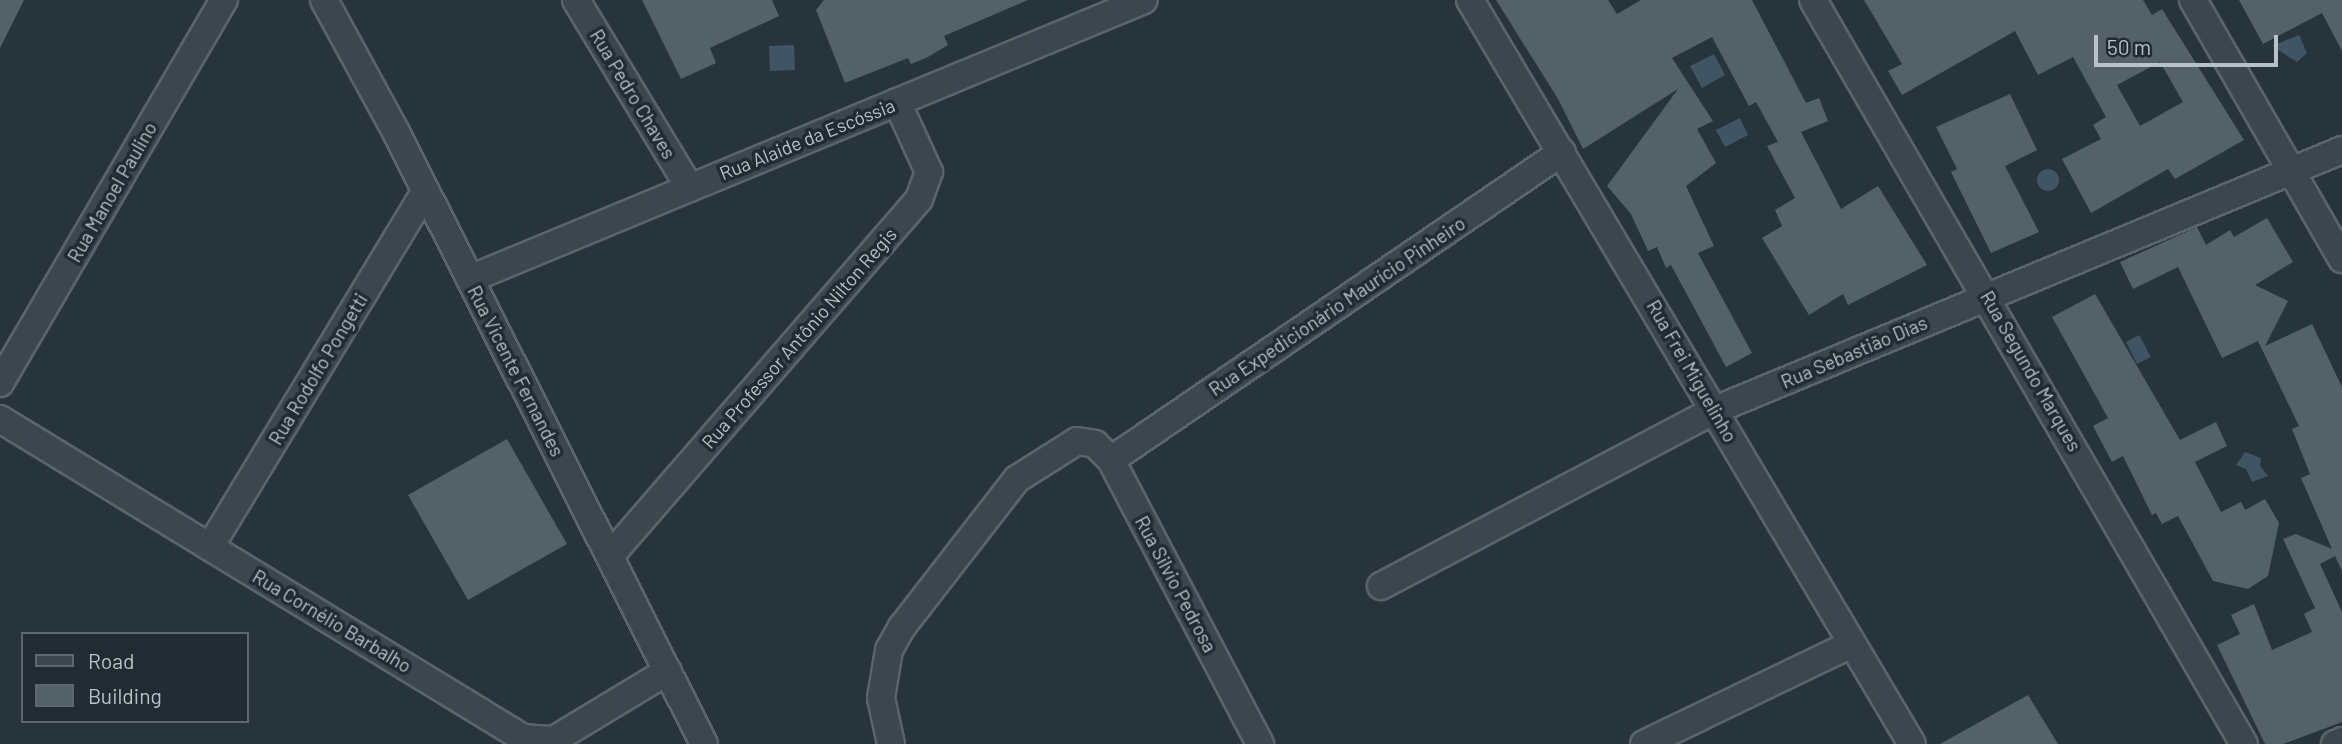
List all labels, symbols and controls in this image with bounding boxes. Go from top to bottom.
scale bar [2097,21,2281,65]
street label: Rua Pedro Chaves [585,25,681,163]
text: 50 m [2107,34,2151,59]
street label: Rua Alaide da Escóssia [716,93,898,185]
street label: Rua Manoel Paulino [63,118,161,266]
street label: Rua Expedicionário Maurício Pinheiro [1204,211,1470,401]
street label: Rua Professor Antônio Nilton Regis [697,223,901,453]
street label: Rua Vicente Fernandes [463,282,569,460]
street label: Rua Segundo Marques [1976,287,2086,455]
street label: Rua Rodolfo Pongetti [264,289,372,449]
street label: Rua Frei Miguelinho [1642,296,1742,446]
street label: Rua Sebastião Dias [1777,311,1931,393]
street label: Rua Silvio Pedrosa [1130,512,1222,656]
street label: Rua Cornélio Barbalho [249,565,415,677]
legend [21,632,248,723]
text: Road [88,648,134,673]
text: Building [88,683,162,708]

